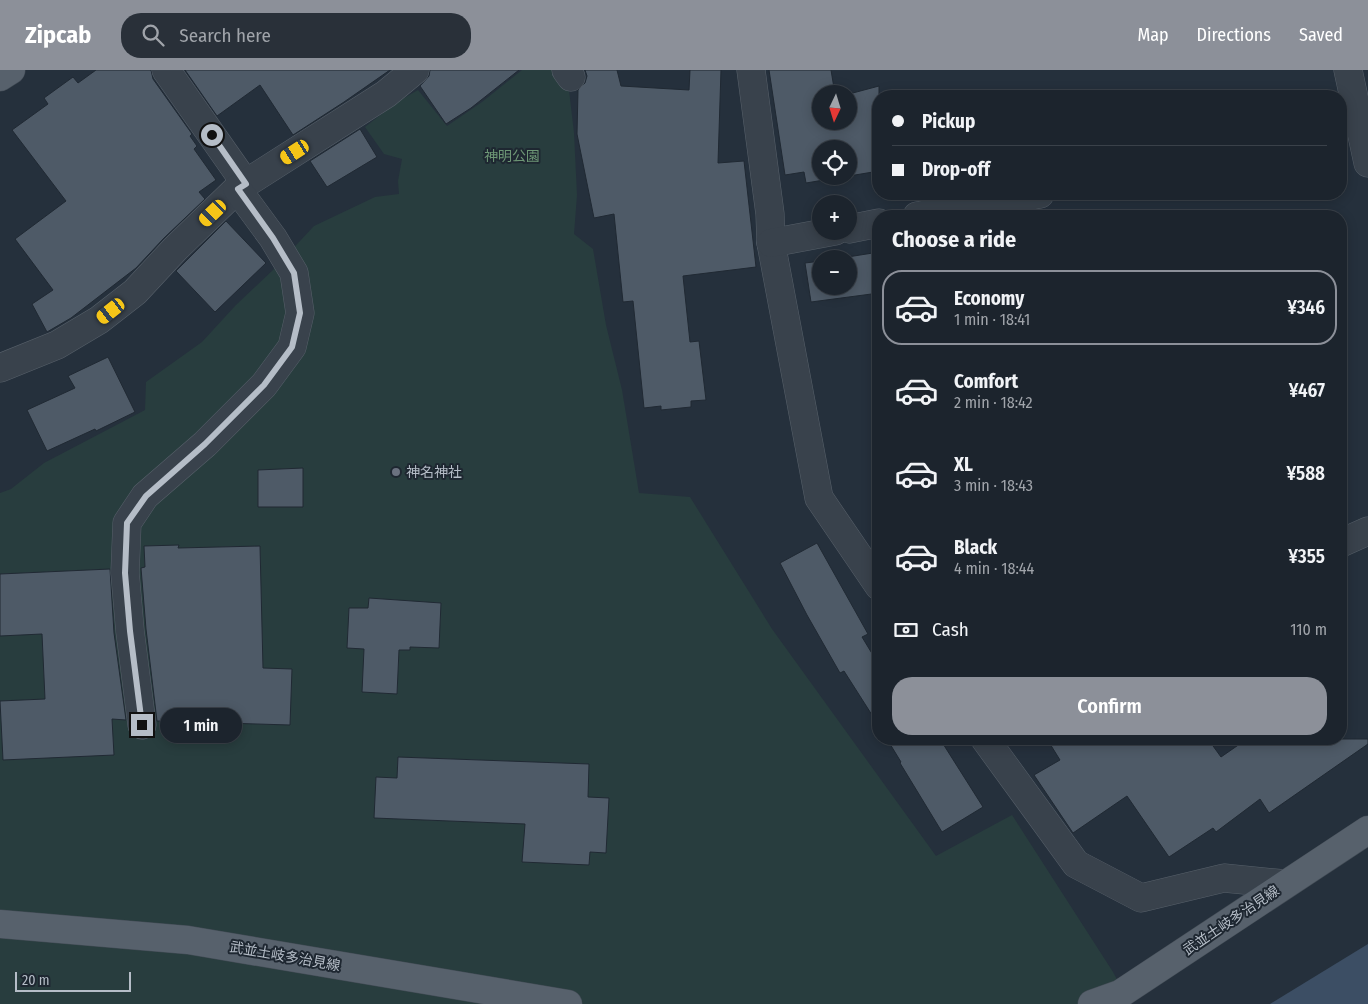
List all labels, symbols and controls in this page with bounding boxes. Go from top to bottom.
search box [121,13,471,58]
text: Zipcab [25,21,91,49]
icon: search [139,21,167,49]
text: Search here [179,24,271,47]
text: Map [1137,24,1169,46]
text: Directions [1197,24,1271,46]
text: Saved [1299,24,1343,46]
north arrow [812,85,858,130]
map controls [812,85,857,295]
text: Pickup [922,110,975,133]
route start [201,124,223,146]
car [278,138,311,166]
button: locate [812,140,857,185]
park label: 神明公園 [484,148,540,165]
text: Drop-off [922,158,990,181]
button: + [812,195,857,240]
car [196,197,229,229]
text: Choose a ride [892,226,1016,253]
button: − [812,250,857,295]
icon: car [894,285,939,330]
text: Economy [954,287,1024,310]
car [94,296,127,326]
text: ¥346 [1287,296,1325,319]
text: 1 min · 18:41 [954,310,1030,329]
icon: car [894,368,939,413]
text: Comfort [954,370,1018,393]
text: ¥467 [1289,379,1325,402]
text: 2 min · 18:42 [954,393,1033,412]
icon: car [894,451,939,496]
text: XL [954,453,973,476]
text: ¥588 [1286,462,1325,485]
place label: 神名神社 [406,464,462,481]
marker: 神名神社 [390,466,402,478]
text: 3 min · 18:43 [954,476,1033,495]
icon: car [894,534,939,579]
text: Black [954,536,997,559]
text: ¥355 [1288,545,1325,568]
text: 4 min · 18:44 [954,559,1034,578]
icon: cash [892,616,920,644]
text: Cash [932,618,969,641]
text: 110 m [1290,620,1327,639]
button: Confirm [892,677,1327,735]
callout: 1 min [160,708,242,742]
route end [131,714,153,736]
text: 1 min [184,716,218,735]
street label: 武並土岐多治見線 [1180,882,1282,959]
street label: 武並土岐多治見線 [228,938,342,975]
scale bar [15,969,131,992]
text: 20 m [22,972,50,989]

